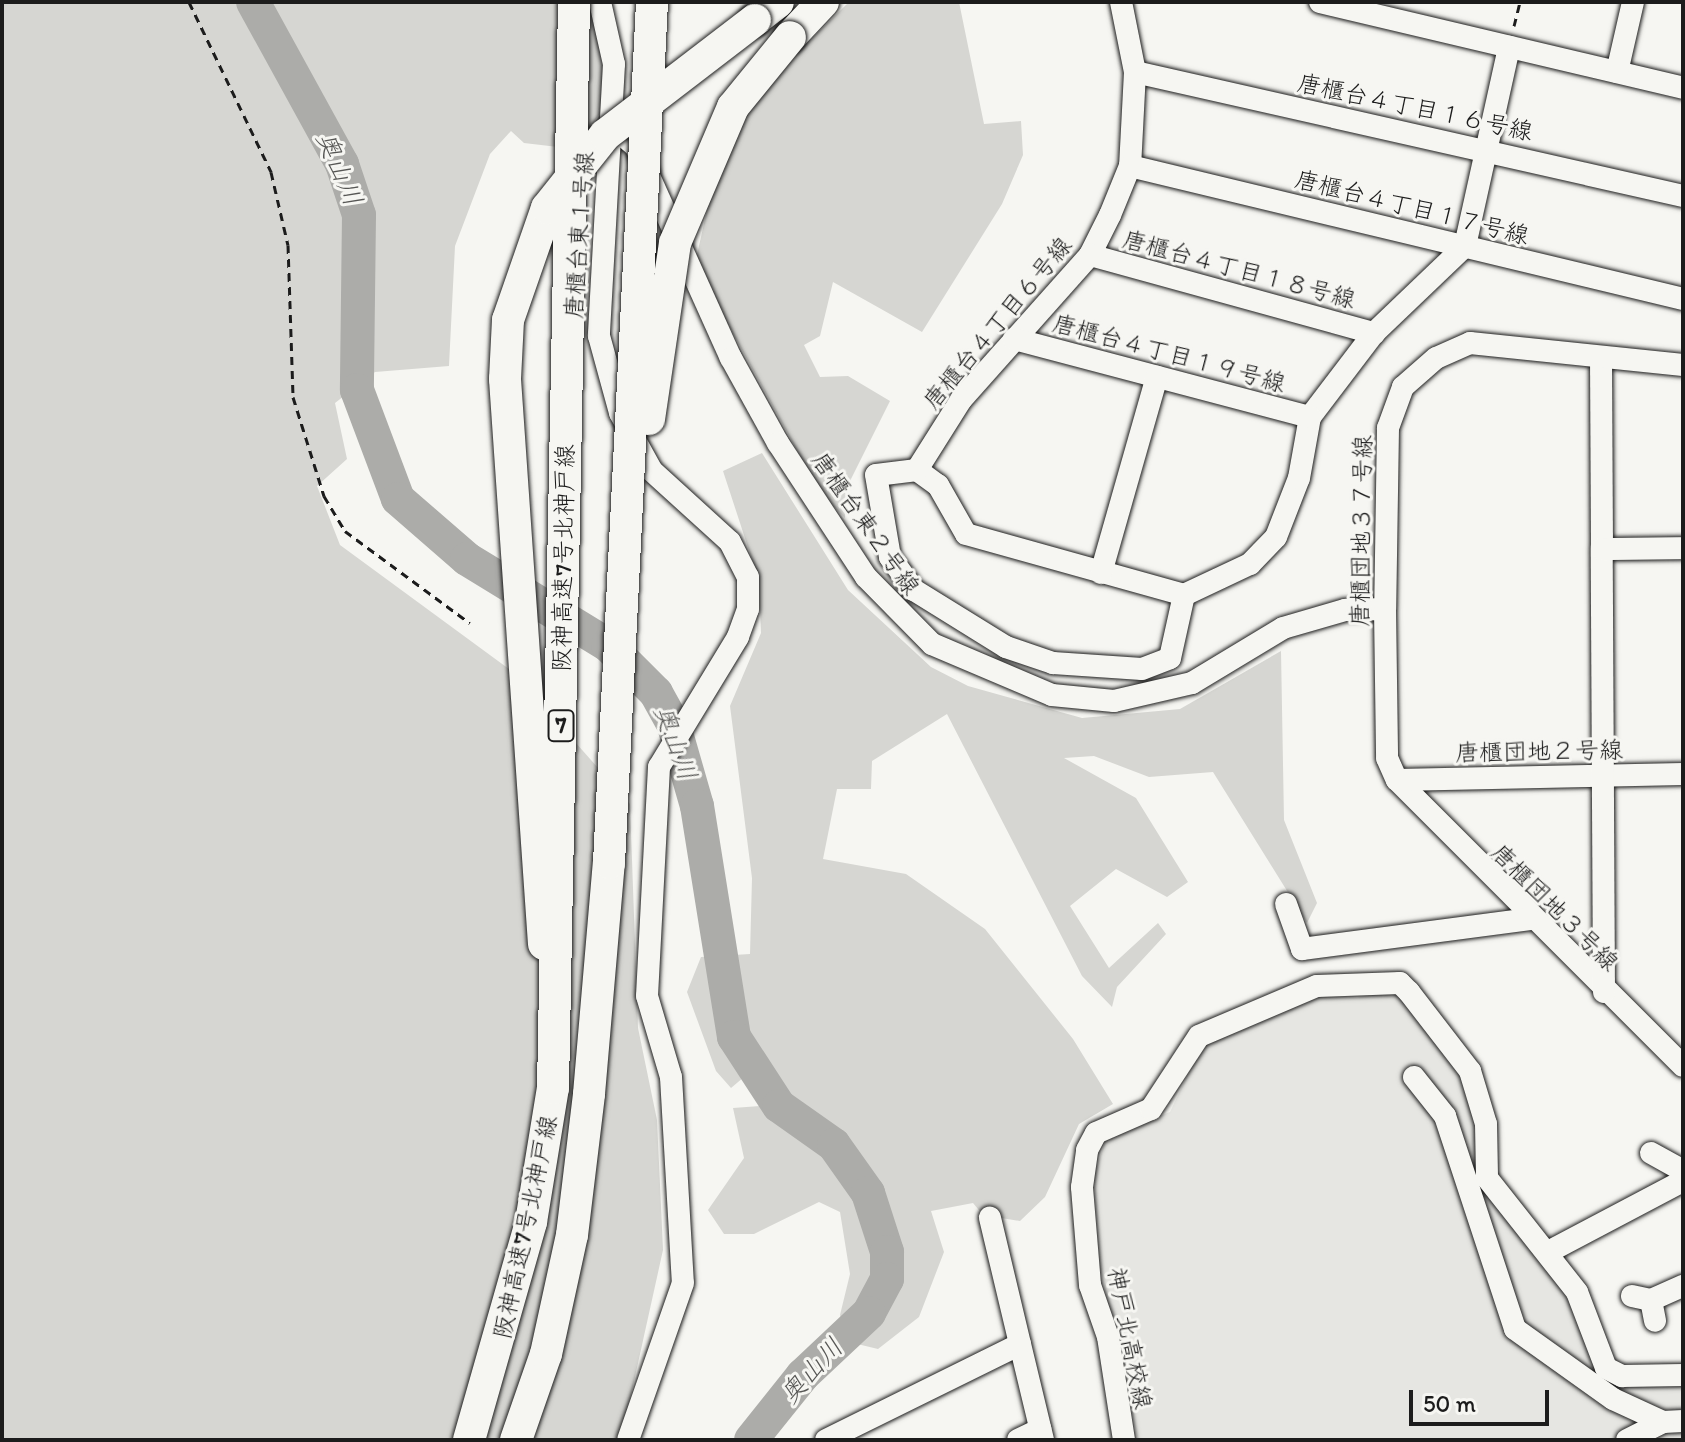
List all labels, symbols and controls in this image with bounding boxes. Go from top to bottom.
street label: 唐櫃台４丁目１６号線 [1295,68,1535,146]
water label: 奥山川 [309,127,369,211]
street label: 唐櫃台東１号線 [559,150,599,320]
street label: 唐櫃台４丁目１７号線 [1292,164,1532,250]
street label: 唐櫃台４丁目１８号線 [1119,224,1359,314]
street label: 唐櫃台４丁目６号線 [917,231,1077,415]
street label: 唐櫃台４丁目１９号線 [1049,308,1289,398]
street label: 唐櫃団地３７号線 [1345,435,1377,627]
street label: 阪神高速7号北神戸線 [547,444,579,672]
street label: 唐櫃台東２号線 [806,446,926,600]
water label: 奥山川 [647,701,703,785]
road number: 7 [547,708,575,744]
street label: 唐櫃団地２号線 [1455,735,1623,767]
street label: 唐櫃団地３号線 [1485,837,1625,977]
street label: 阪神高速7号北神戸線 [487,1113,563,1341]
street label: 神戸北高校線 [1102,1265,1158,1411]
water label: 奥山川 [774,1332,850,1410]
scale bar [1413,1374,1553,1424]
text: 50 m [1423,1389,1476,1418]

